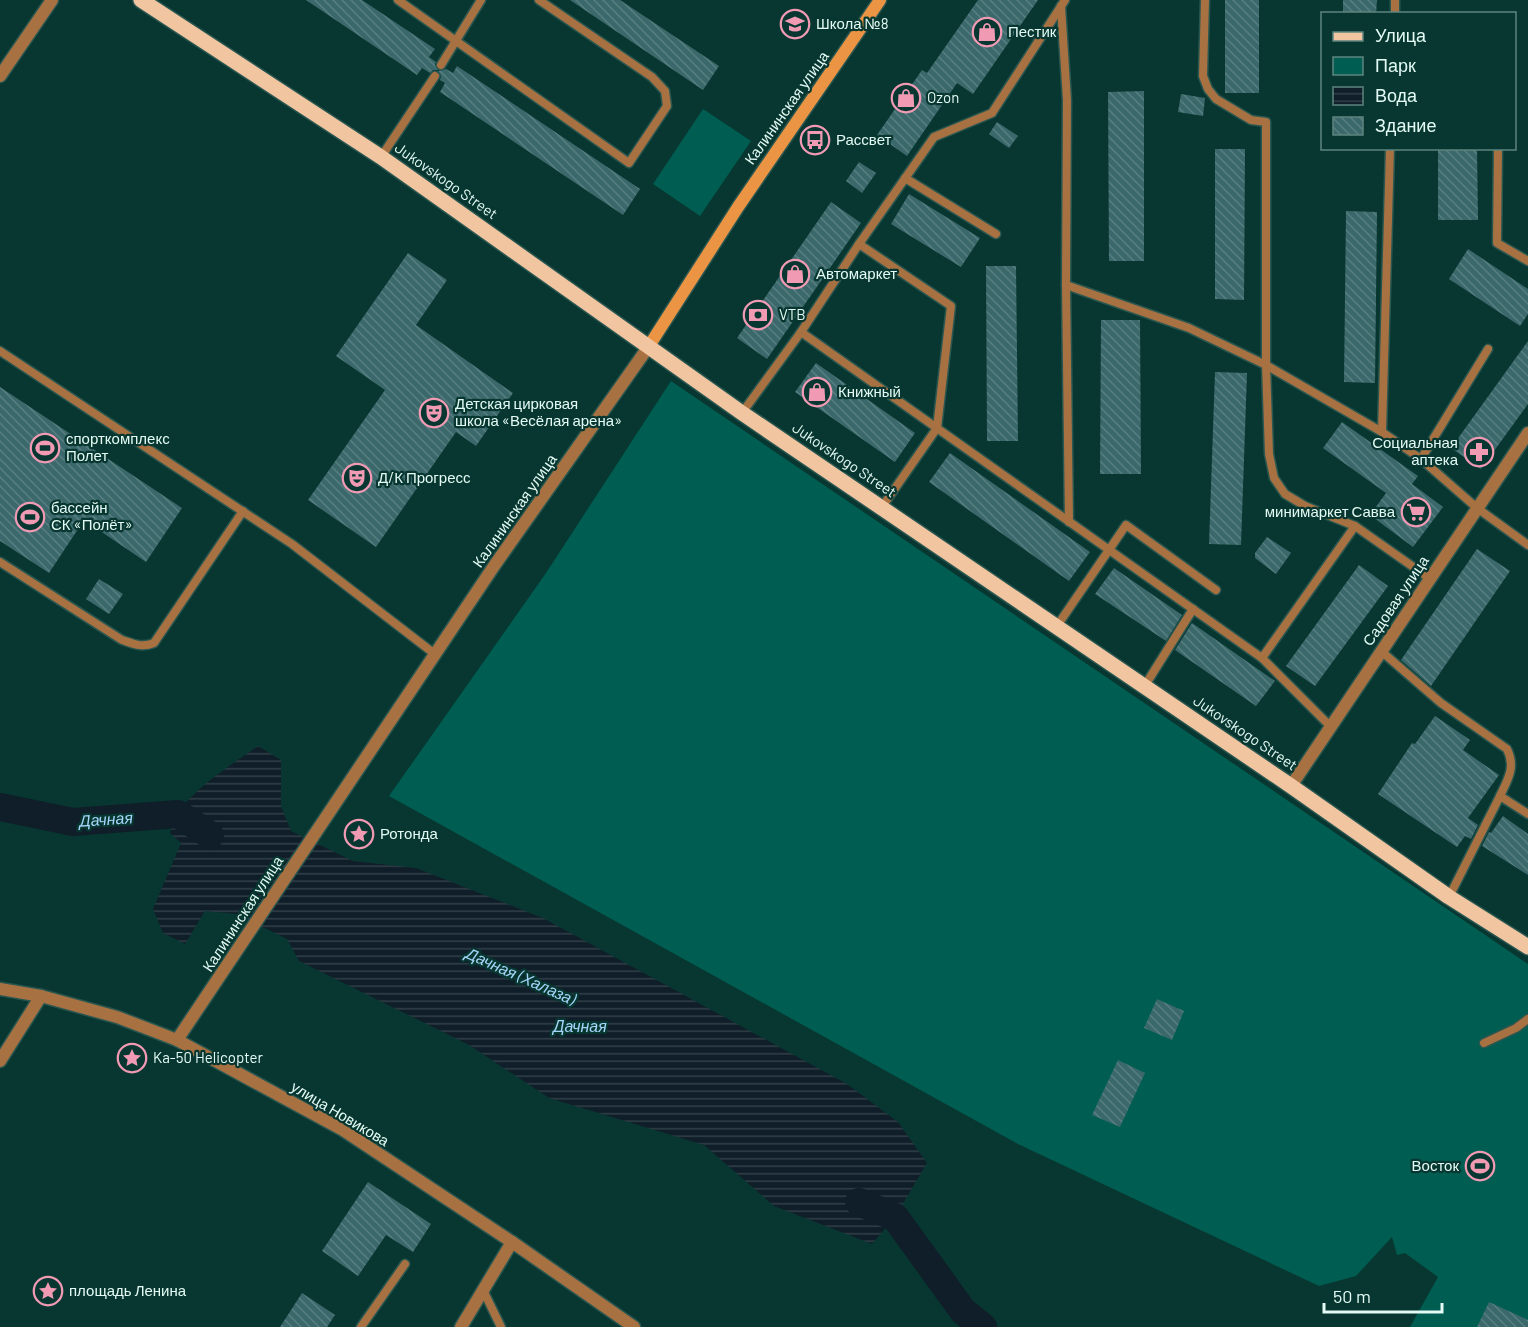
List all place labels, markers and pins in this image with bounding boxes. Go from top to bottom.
school or university icon: Школа №8 [779,8,811,40]
place label: Школа №8 [816,14,889,32]
shop icon: Пестик [971,16,1003,48]
place label: Пестик [1008,22,1057,40]
shop icon: Ozon [890,82,922,114]
place label: Ozon [927,88,959,106]
bus stop icon: Рассвет [799,124,831,156]
place label: Рассвет [836,130,891,148]
shop icon: Автомаркет [779,258,811,290]
place label: Автомаркет [816,264,897,282]
bank icon: VTB [742,299,774,331]
place label: VTB [779,305,806,323]
shop icon: Книжный [801,376,833,408]
place label: Книжный [838,382,901,400]
place label: Детская цирковая школа «Весёлая арена» [455,394,622,429]
theatre icon: Детская цирковая школа «Весёлая арена» [418,397,450,429]
place label: спорткомплекс Полет [66,429,170,464]
sports icon: спорткомплекс Полет [29,432,61,464]
place label: Социальная аптека [1372,433,1459,468]
pharmacy icon: Социальная аптека [1463,436,1495,468]
theatre icon: Д/К Прогресс [341,462,373,494]
place label: Д/К Прогресс [378,468,471,486]
supermarket icon: минимаркет Савва [1400,496,1432,528]
place label: бассейн СК «Полёт» [51,498,133,533]
sports icon: бассейн СК «Полёт» [14,501,46,533]
place label: минимаркет Савва [1265,502,1396,520]
place icon: Ротонда [343,818,375,850]
place label: Ротонда [380,824,438,842]
place icon: Ka-50 Helicopter [116,1042,148,1074]
place label: Ka-50 Helicopter [153,1048,263,1066]
sports icon: Восток [1464,1150,1496,1182]
place label: Восток [1412,1156,1459,1174]
place icon: площадь Ленина [32,1275,64,1307]
place label: площадь Ленина [69,1281,187,1299]

